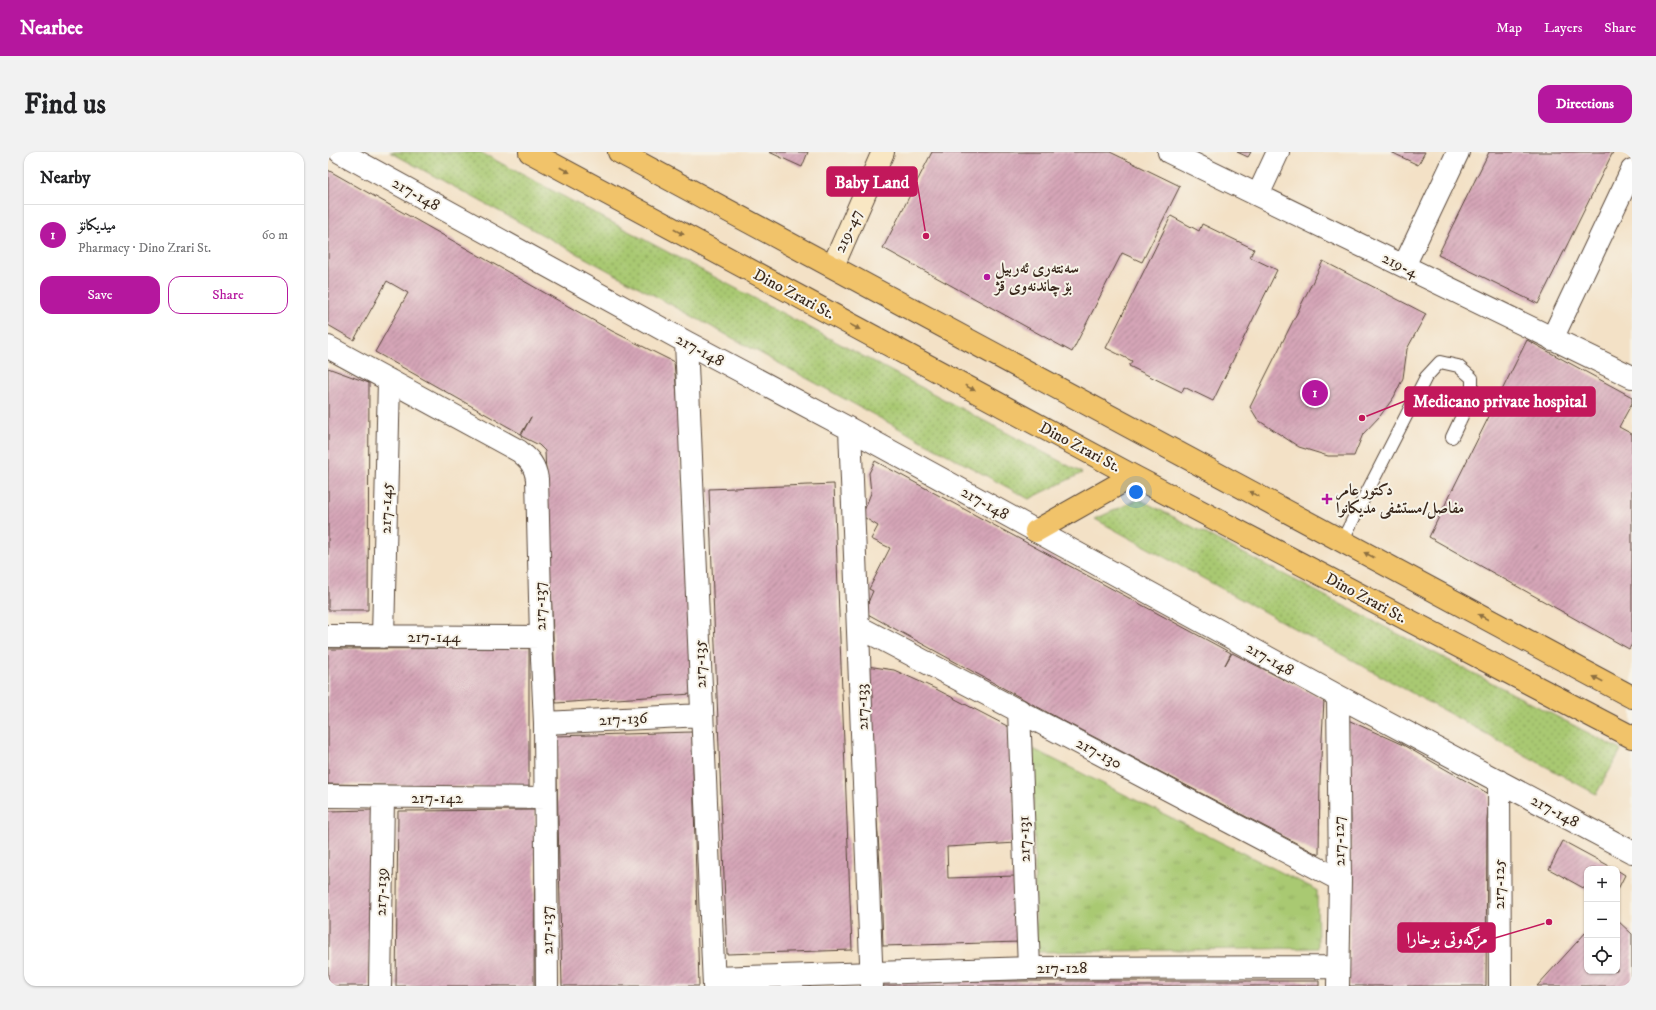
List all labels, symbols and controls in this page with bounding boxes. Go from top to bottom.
text: Nearbee [20,17,83,40]
text: Map [1496,19,1522,37]
text: Layers [1544,19,1582,37]
text: Share [1604,19,1636,37]
button: Directions [1538,85,1632,123]
text: Find us [24,87,106,122]
text: Nearby [40,167,90,189]
one-way arrow [559,167,570,174]
callout: Baby Land [827,167,917,196]
text: Baby Land [835,172,910,194]
street label: 217-148 [389,173,443,215]
street label: 219-47 [830,206,866,256]
text: میدیکانۆ [78,216,116,235]
text: 1 [51,227,55,243]
text: 60 m [262,227,288,243]
one-way arrow [673,229,685,235]
text: Pharmacy · Dino Zrari St. [78,240,211,256]
street label: 219-4 [1379,248,1422,283]
place label: سەنتەری ئەربیل بۆ چاندنەوی قژ [993,258,1079,297]
street label: Dino Zrari St. [750,264,838,324]
marker: سەنتەری ئەربیل بۆ چاندنەوی قژ [982,272,992,282]
button: Save [40,276,160,314]
button: Share [168,276,288,314]
one-way arrow [850,323,861,330]
street label: 217-148 [672,329,728,371]
pin: 1 [1302,378,1328,408]
one-way arrow [964,385,976,391]
callout: Medicano private hospital [1405,387,1595,416]
text: Medicano private hospital [1413,391,1588,413]
street label: Dino Zrari St. [1036,417,1124,477]
place label: دكتور عامر مفاصل/مستشفى مديكانوا [1336,480,1464,519]
street label: 217-145 [376,482,396,534]
street label: 217-148 [958,482,1012,524]
your location [1126,482,1146,502]
one-way arrow [1249,490,1260,497]
marker: دكتور عامر مفاصل/مستشفى مديكانوا [1321,493,1333,505]
one-way arrow [1363,552,1375,559]
street label: Dino Zrari St. [1322,568,1410,628]
street label: 217-137 [530,581,550,631]
one-way arrow [1477,614,1489,621]
street label: 217-144 [408,627,461,647]
street label: 217-148 [1243,638,1297,680]
street label: 217-135 [689,639,711,689]
one-way arrow [1592,676,1604,682]
street label: 217-133 [851,683,873,731]
street label: 217-136 [598,708,649,730]
street label: 217-130 [1073,733,1125,773]
street label: 217-142 [411,788,463,808]
street label: 217-148 [1527,790,1583,832]
street label: 217-131 [1013,815,1035,863]
street label: 217-127 [1329,816,1349,866]
street label: 217-125 [1489,859,1509,909]
map controls [1584,866,1620,974]
button: + [1584,866,1620,902]
street label: 217-139 [371,868,391,916]
button: − [1584,902,1620,938]
street label: 217-137 [537,905,557,955]
callout: مزگەوتی بوخارا [1398,923,1495,952]
text: مزگەوتی بوخارا [1406,926,1488,950]
button: locate [1584,938,1620,974]
street label: 217-128 [1037,958,1087,978]

